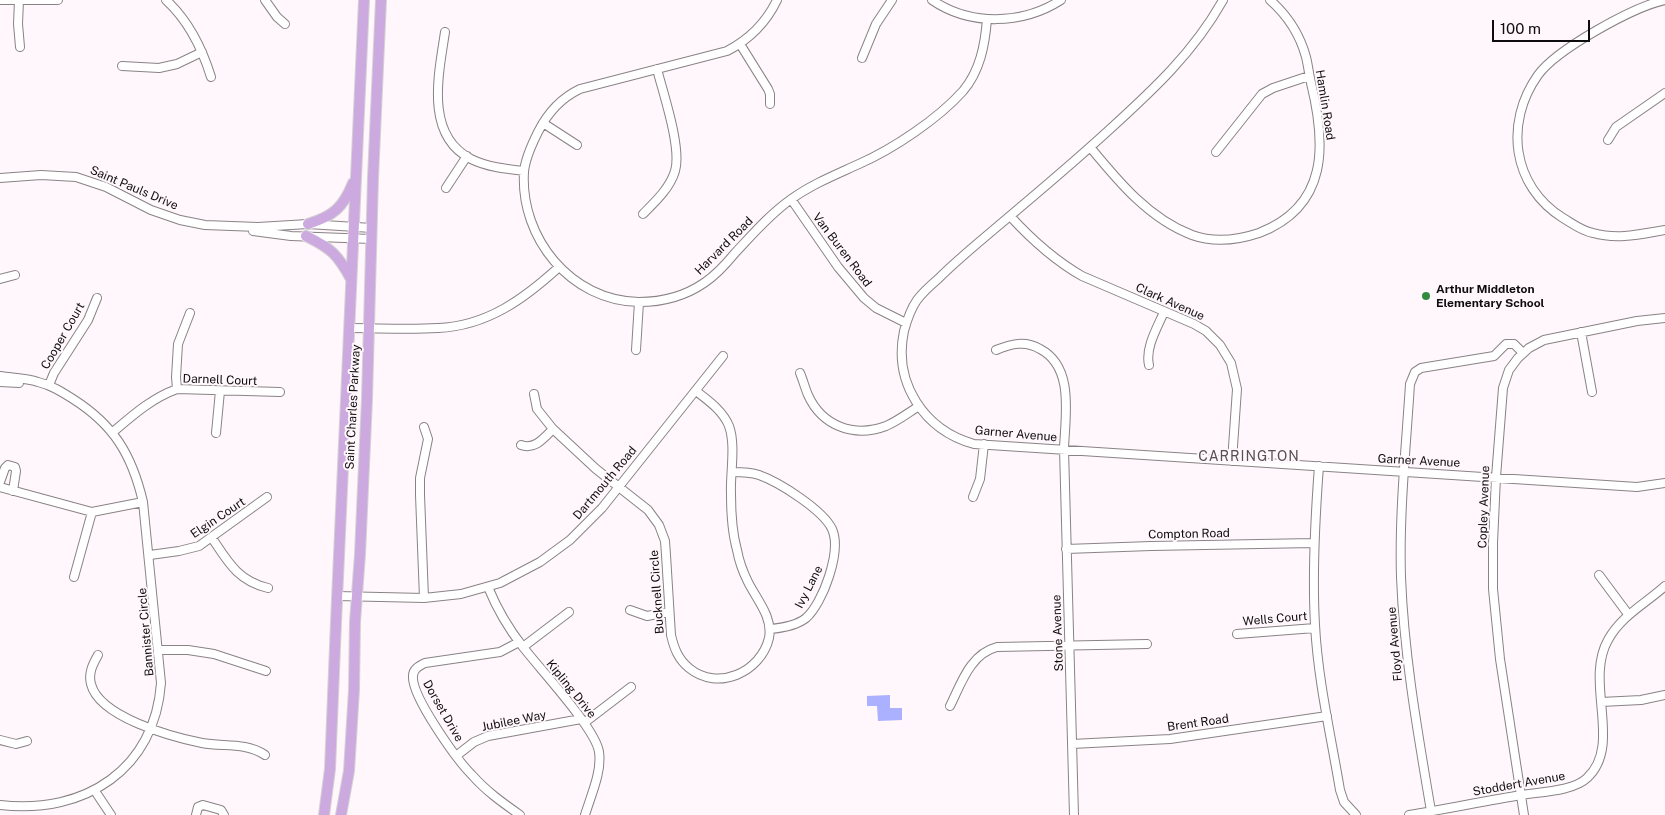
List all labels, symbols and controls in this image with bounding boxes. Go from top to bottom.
scale bar [1495,10,1592,42]
text: 100 m [1500,20,1541,37]
street label: Hamlin Road [1312,69,1338,141]
street label: Saint Pauls Drive [88,163,180,213]
street label: Van Buren Road [810,210,874,290]
street label: Harvard Road [692,214,756,278]
street label: Clark Avenue [1133,280,1207,324]
place label: Arthur Middleton Elementary School [1436,282,1545,310]
marker: Arthur Middleton Elementary School [1420,290,1432,302]
street label: Cooper Court [38,300,88,372]
street label: Saint Charles Parkway [343,344,363,470]
street label: Darnell Court [182,372,258,388]
street label: Garner Avenue [974,423,1058,445]
street label: Dartmouth Road [570,443,640,523]
district label: CARRINGTON [1197,449,1301,465]
street label: Garner Avenue [1377,452,1461,470]
street label: Copley Avenue [1475,465,1493,549]
street label: Elgin Court [188,495,248,541]
street label: Compton Road [1148,526,1230,542]
street label: Bucknell Circle [647,549,667,635]
street label: Ivy Lane [792,563,826,611]
street label: Bannister Circle [135,587,157,677]
street label: Stone Avenue [1049,594,1067,672]
street label: Floyd Avenue [1385,606,1405,682]
street label: Wells Court [1242,609,1308,629]
street label: Kipling Drive [543,657,599,721]
street label: Dorset Drive [420,678,466,744]
street label: Jubilee Way [480,708,548,734]
street label: Brent Road [1166,712,1230,734]
street label: Stoddert Avenue [1472,769,1566,799]

